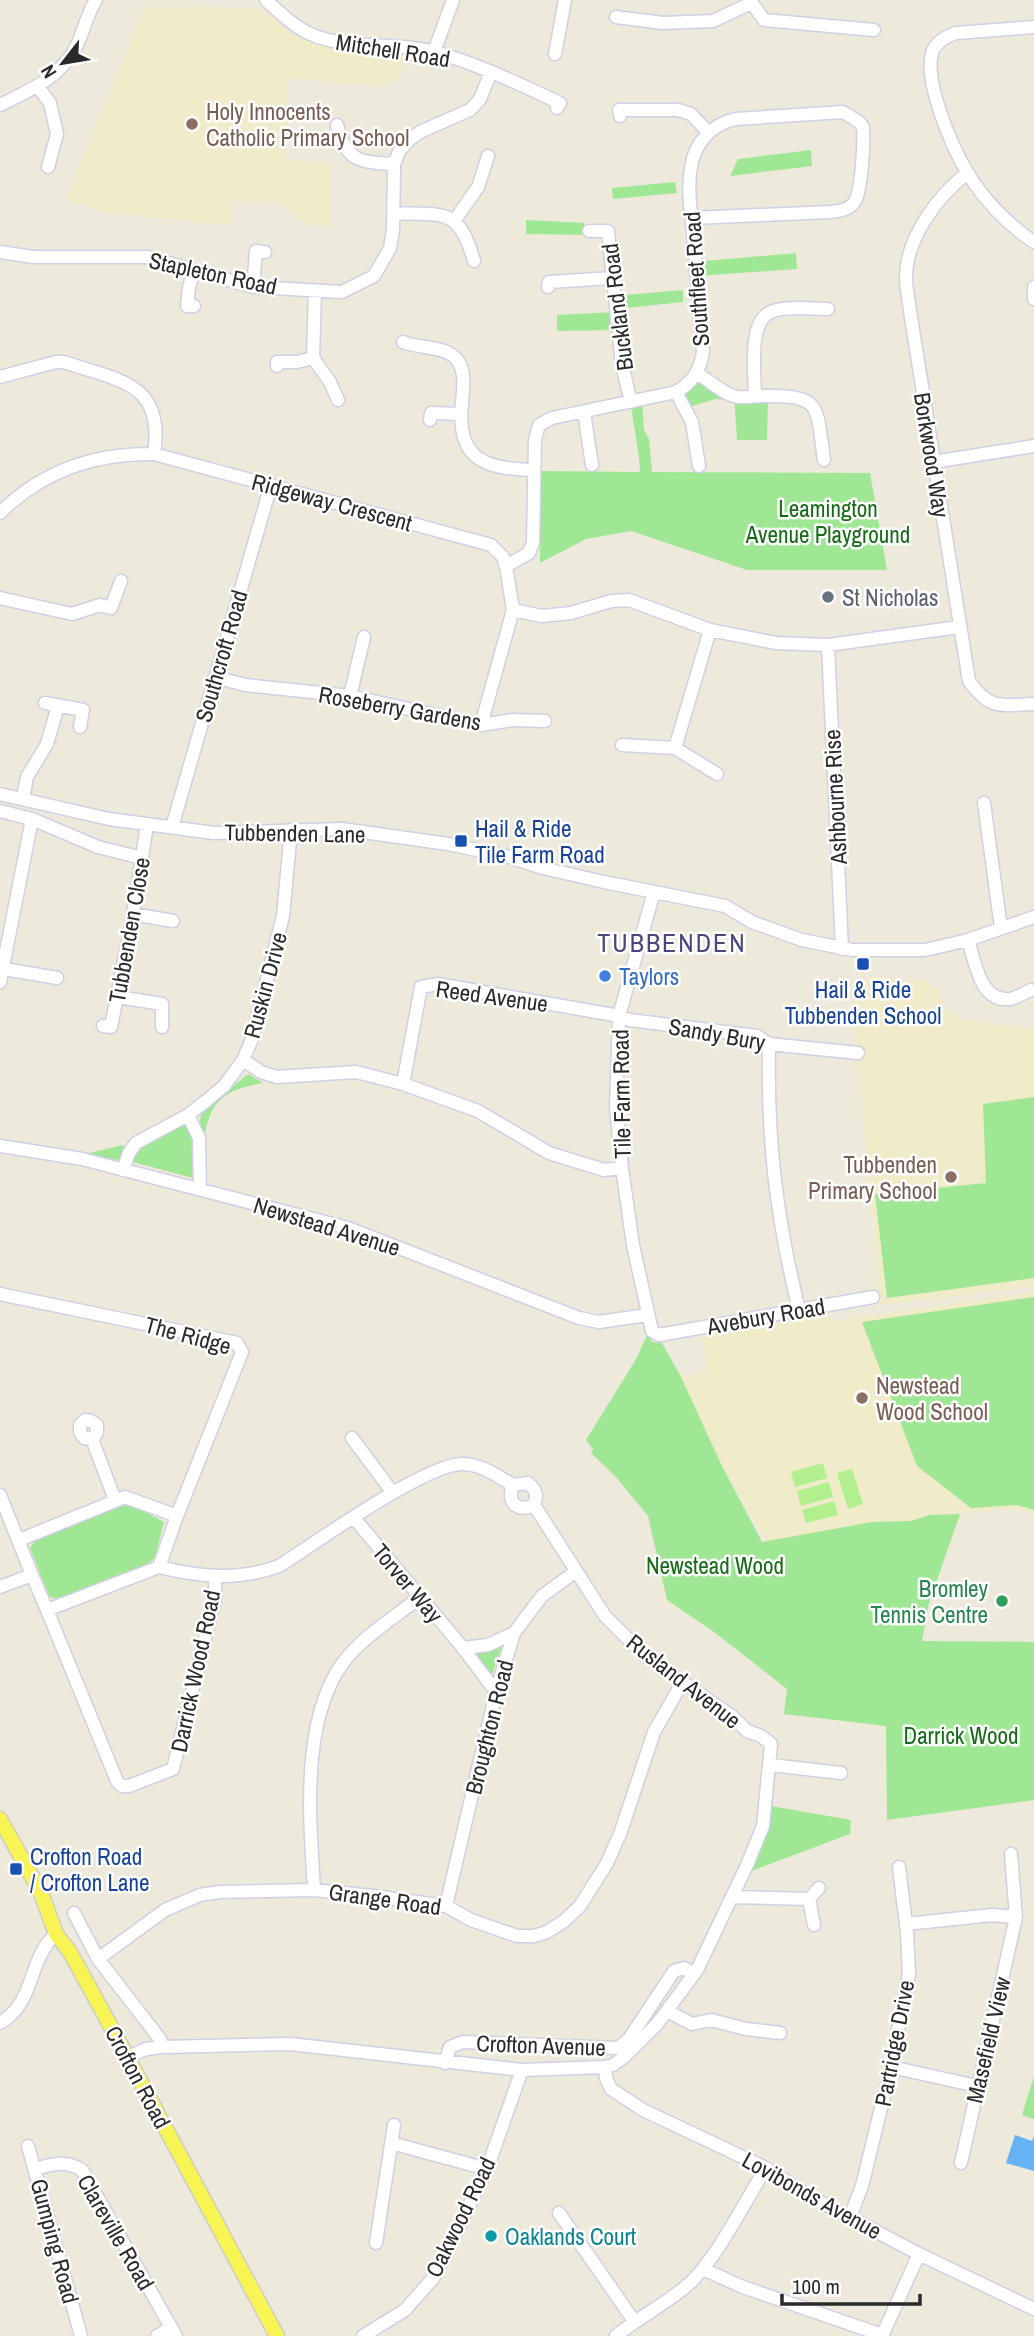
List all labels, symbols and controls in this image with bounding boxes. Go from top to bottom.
street label: Mitchell Road [334,26,452,74]
north arrow [28,28,98,98]
text: N [34,60,62,83]
place label: Holy Innocents Catholic Primary School [206,96,409,153]
marker: Holy Innocents Catholic Primary School [184,116,200,132]
street label: Southfleet Road [676,210,716,348]
street label: Buckland Road [594,242,640,372]
street label: Stapleton Road [146,244,280,302]
street label: Borkwood Way [907,390,957,520]
street label: Ridgeway Crescent [249,466,415,538]
park label: Leamington Avenue Playground [745,493,910,550]
place label: St Nicholas [842,582,938,613]
street label: Southcroft Road [187,586,255,726]
marker: St Nicholas [820,589,836,605]
street label: Roseberry Gardens [316,678,484,738]
street label: Ashbourne Rise [816,729,854,866]
place label: Hail & Ride Tile Farm Road [475,813,605,870]
street label: Tubbenden Lane [224,816,366,850]
marker: Hail & Ride Tile Farm Road [453,833,469,849]
street label: Tubbenden Close [101,855,157,1005]
district label: TUBBENDEN [597,925,747,960]
street label: Ruskin Drive [236,928,294,1042]
marker: Hail & Ride Tubbenden School [855,956,871,972]
place label: Taylors [619,961,679,992]
marker: Taylors [597,968,613,984]
street label: Reed Avenue [434,973,550,1019]
place label: Hail & Ride Tubbenden School [785,974,941,1031]
street label: Sandy Bury [666,1010,768,1058]
street label: Tile Farm Road [604,1029,638,1159]
place label: Tubbenden Primary School [808,1149,937,1206]
marker: Tubbenden Primary School [943,1169,959,1185]
street label: Newstead Avenue [250,1189,404,1263]
street label: Avebury Road [704,1290,827,1342]
street label: The Ridge [141,1309,235,1361]
place label: Newstead Wood School [876,1370,988,1427]
marker: Newstead Wood School [854,1390,870,1406]
street label: Torver Way [366,1537,451,1630]
park label: Newstead Wood [646,1550,784,1581]
place label: Bromley Tennis Centre [871,1573,989,1630]
street label: Darrick Wood Road [163,1587,227,1755]
marker: Bromley Tennis Centre [994,1593,1010,1609]
street label: Rusland Avenue [620,1627,748,1735]
street label: Broughton Road [457,1657,521,1797]
park label: Darrick Wood [904,1720,1018,1751]
place label: Crofton Road / Crofton Lane [30,1841,150,1898]
marker: Crofton Road / Crofton Lane [8,1861,24,1877]
street label: Grange Road [327,1876,443,1922]
street label: Masefield View [958,1973,1018,2106]
street label: Partridge Drive [867,1977,921,2109]
street label: Crofton Road [98,2020,178,2134]
street label: Crofton Avenue [476,2027,606,2063]
street label: Lovibonds Avenue [737,2144,887,2246]
street label: Oakwood Road [418,2152,502,2282]
street label: Clareville Road [70,2168,162,2296]
street label: Gumping Road [23,2175,87,2307]
place label: Oaklands Court [505,2221,636,2252]
marker: Oaklands Court [483,2228,499,2244]
scale bar [782,2262,920,2306]
text: 100 m [792,2272,840,2301]

